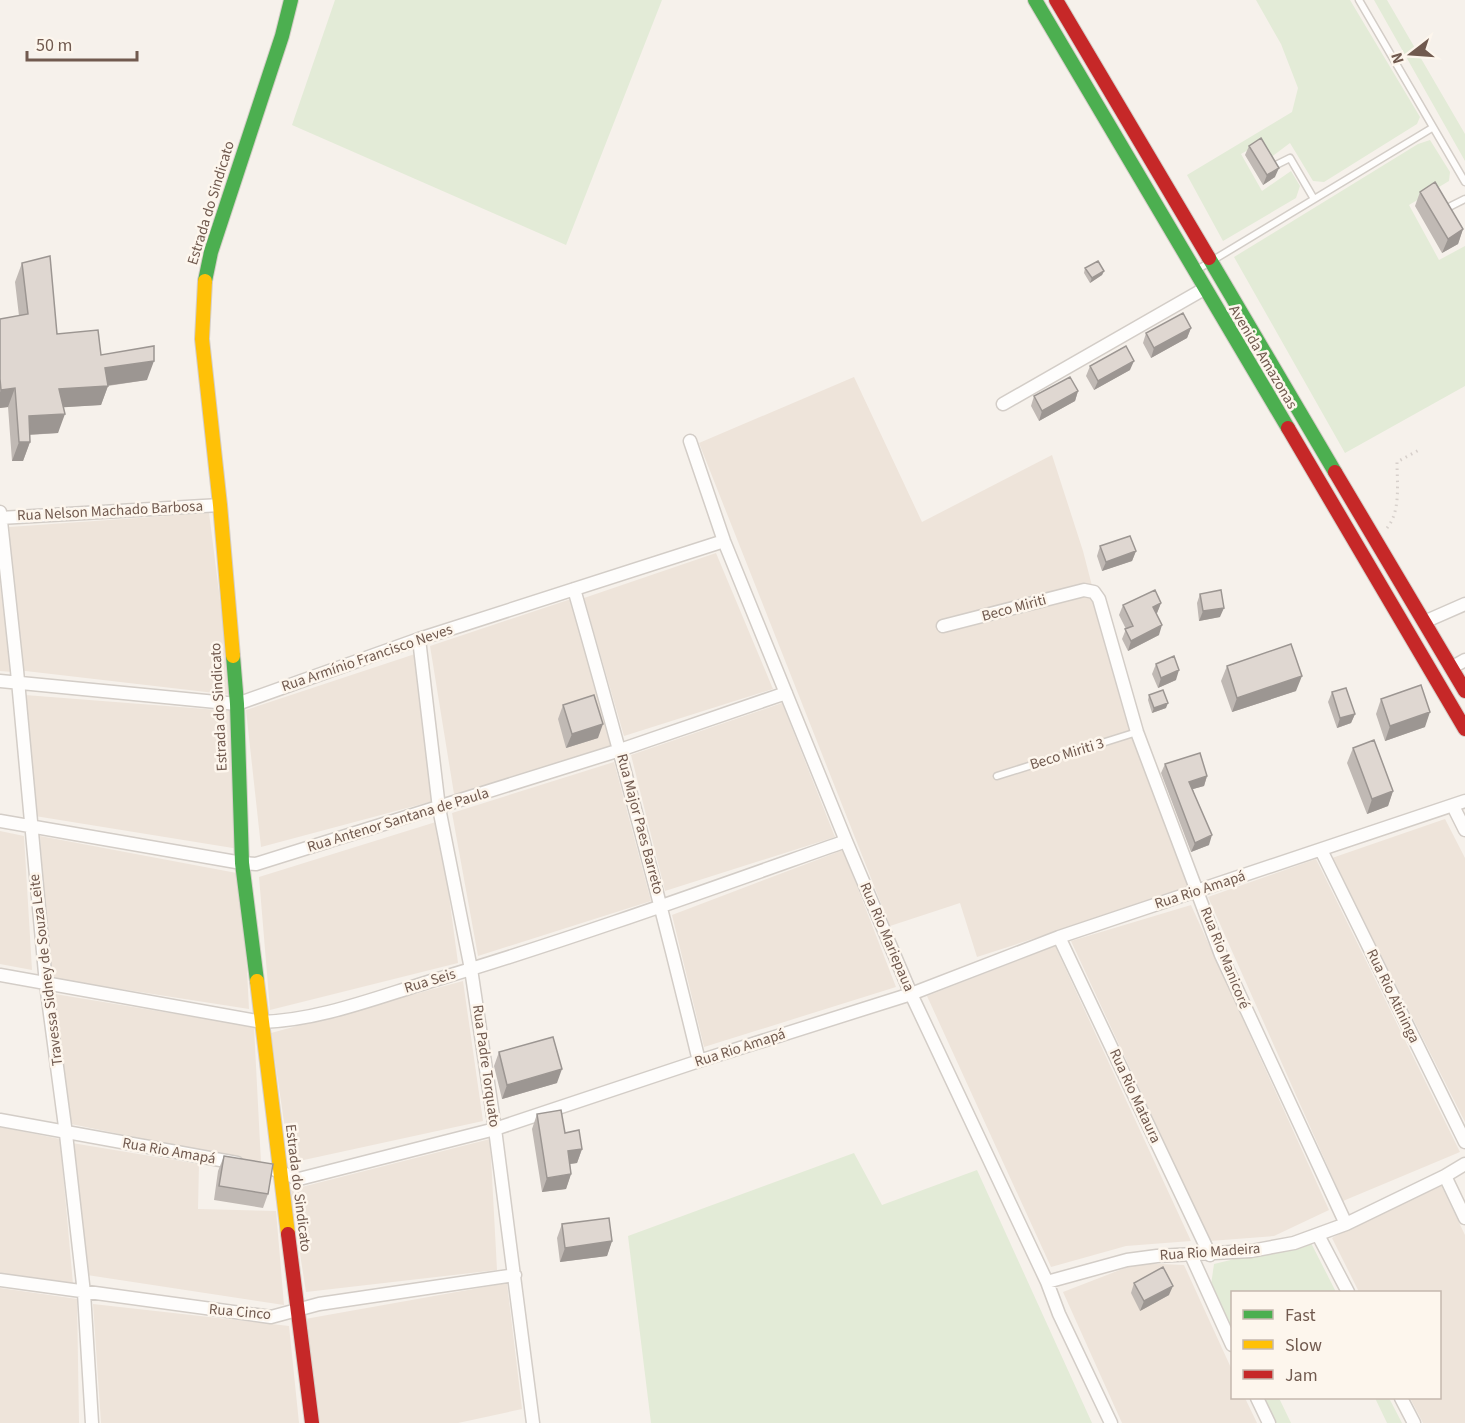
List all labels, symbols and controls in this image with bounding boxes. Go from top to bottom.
scale bar [27,24,136,62]
north arrow [1381,24,1441,84]
text: 50 m [36,33,72,58]
text: N [1386,50,1410,66]
street label: Estrada do Sindicato [182,138,240,268]
street label: Avenida Amazonas [1224,301,1302,413]
street label: Rua Nelson Machado Barbosa [16,496,204,526]
street label: Beco Miriti [979,589,1049,627]
street label: Rua Armínio Francisco Neves [279,619,455,697]
street label: Estrada do Sindicato [205,642,233,772]
street label: Beco Miriti 3 [1027,733,1107,775]
street label: Rua Major Paes Barreto [611,751,669,897]
street label: Rua Antenor Santana de Paula [305,782,491,858]
street label: Rua Rio Amapá [1152,865,1248,915]
street label: Travessa Sidney de Souza Leite [24,873,68,1067]
street label: Rua Rio Mariepaua [855,879,919,995]
street label: Rua Rio Manicoré [1195,904,1255,1012]
street label: Rua Rio Atininga [1361,945,1425,1047]
street label: Rua Seis [402,963,458,999]
street label: Rua Padre Torquato [467,1003,505,1129]
street label: Rua Rio Amapá [692,1023,788,1073]
street label: Rua Rio Mataura [1104,1045,1166,1147]
street label: Estrada do Sindicato [280,1123,316,1253]
street label: Rua Rio Amapá [121,1132,217,1170]
street label: Rua Rio Madeira [1159,1238,1261,1266]
legend [1231,1291,1441,1399]
street label: Rua Cinco [208,1299,272,1325]
text: Fast [1285,1303,1316,1328]
text: Slow [1285,1333,1322,1358]
text: Jam [1285,1363,1318,1388]

